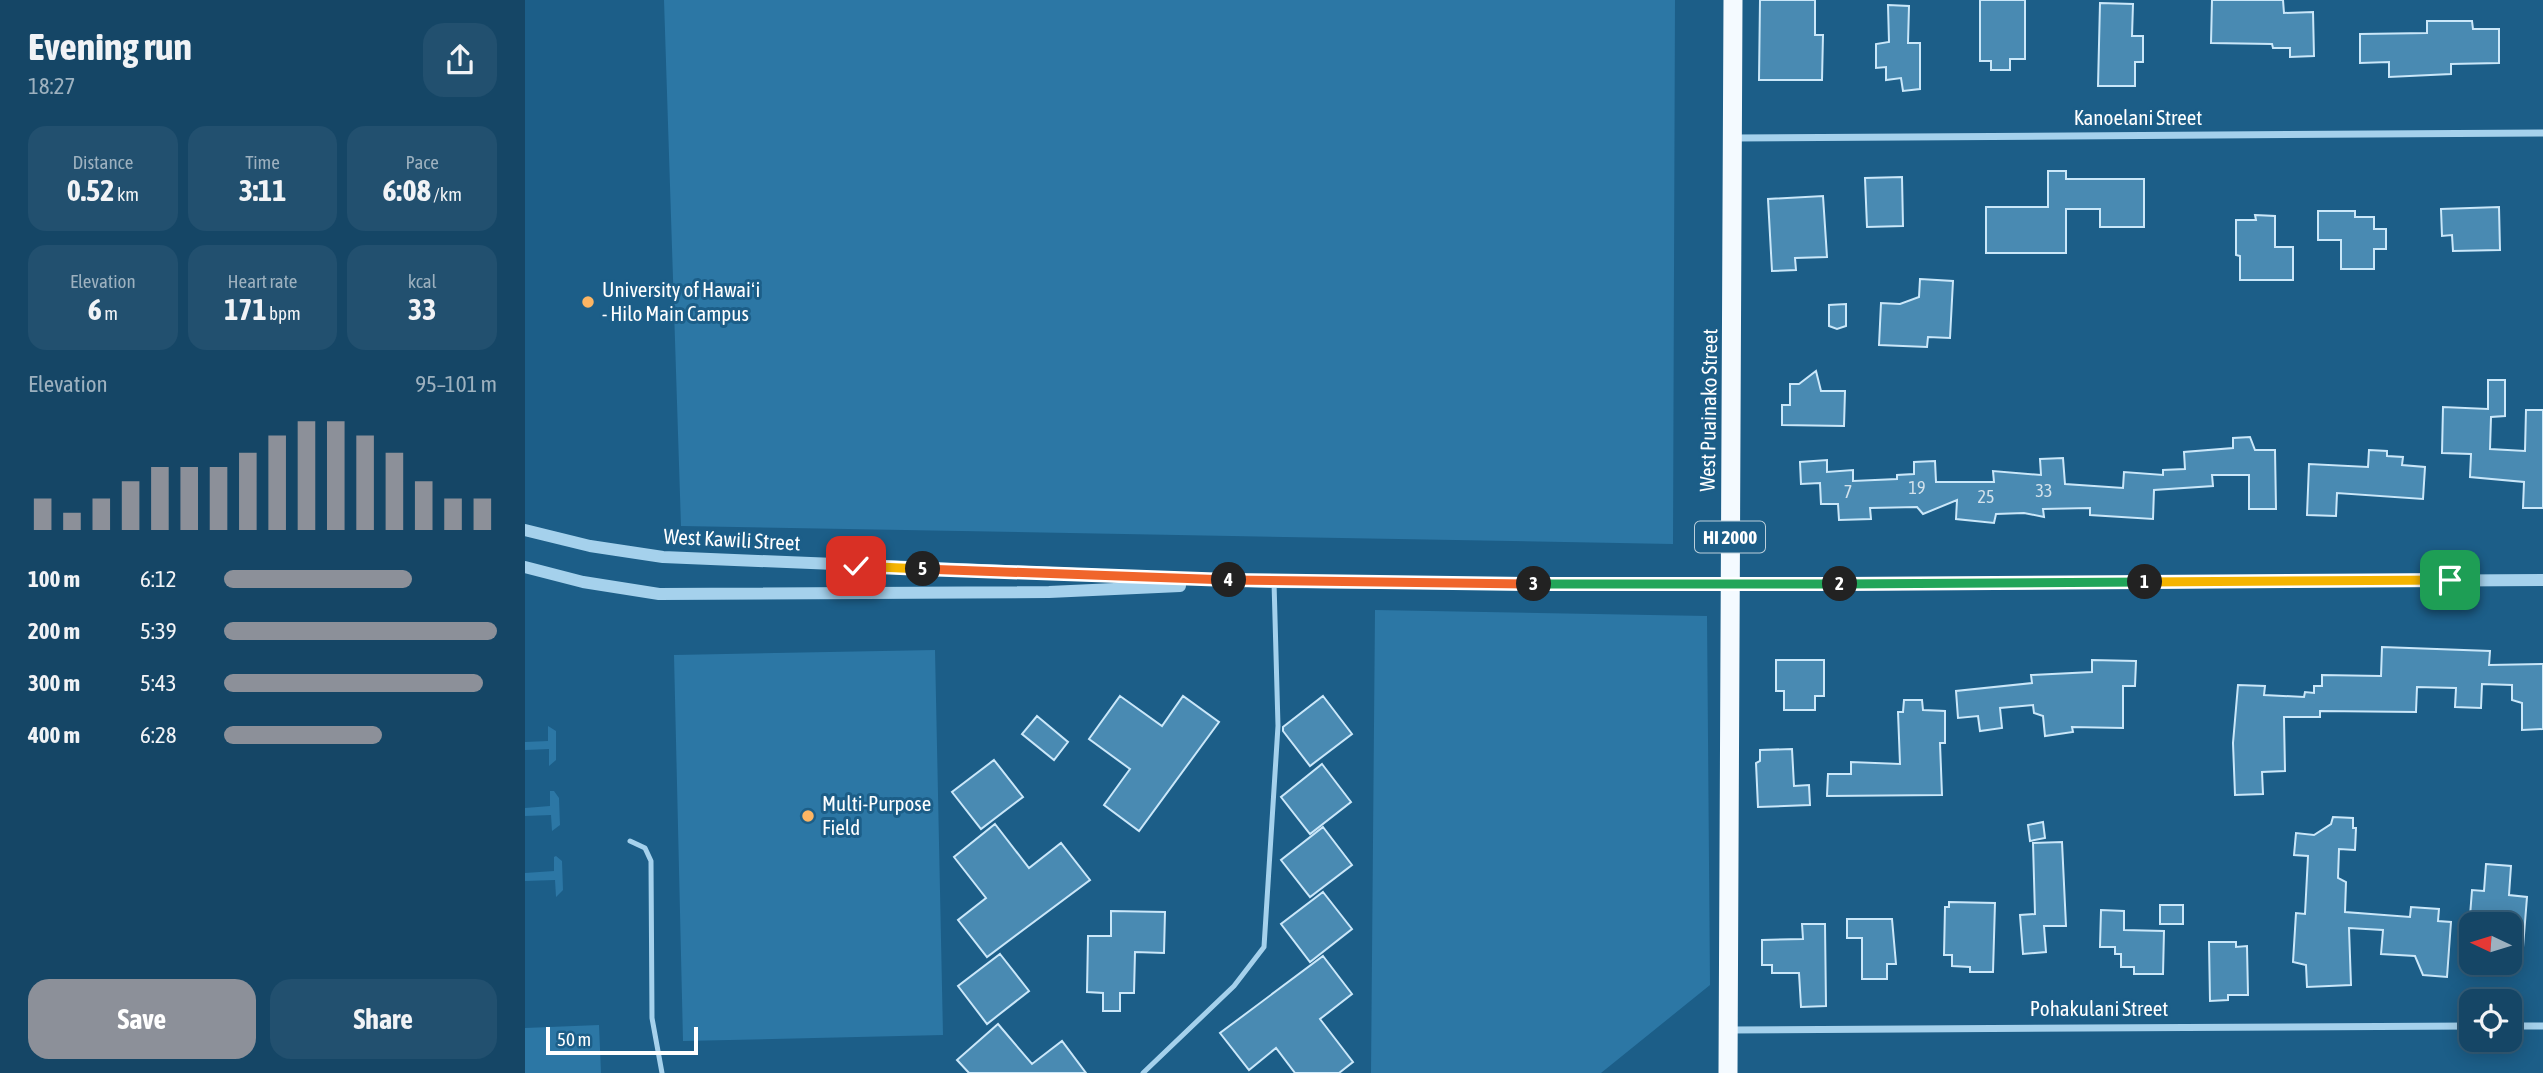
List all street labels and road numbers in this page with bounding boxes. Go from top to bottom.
street label: Kanoelani Street [2074,105,2202,129]
street label: West Puainako Street [1695,328,1721,492]
road number: HI 2000 [1695,522,1765,552]
street label: West Kawili Street [663,523,801,555]
street label: Pohakulani Street [2030,996,2168,1020]

